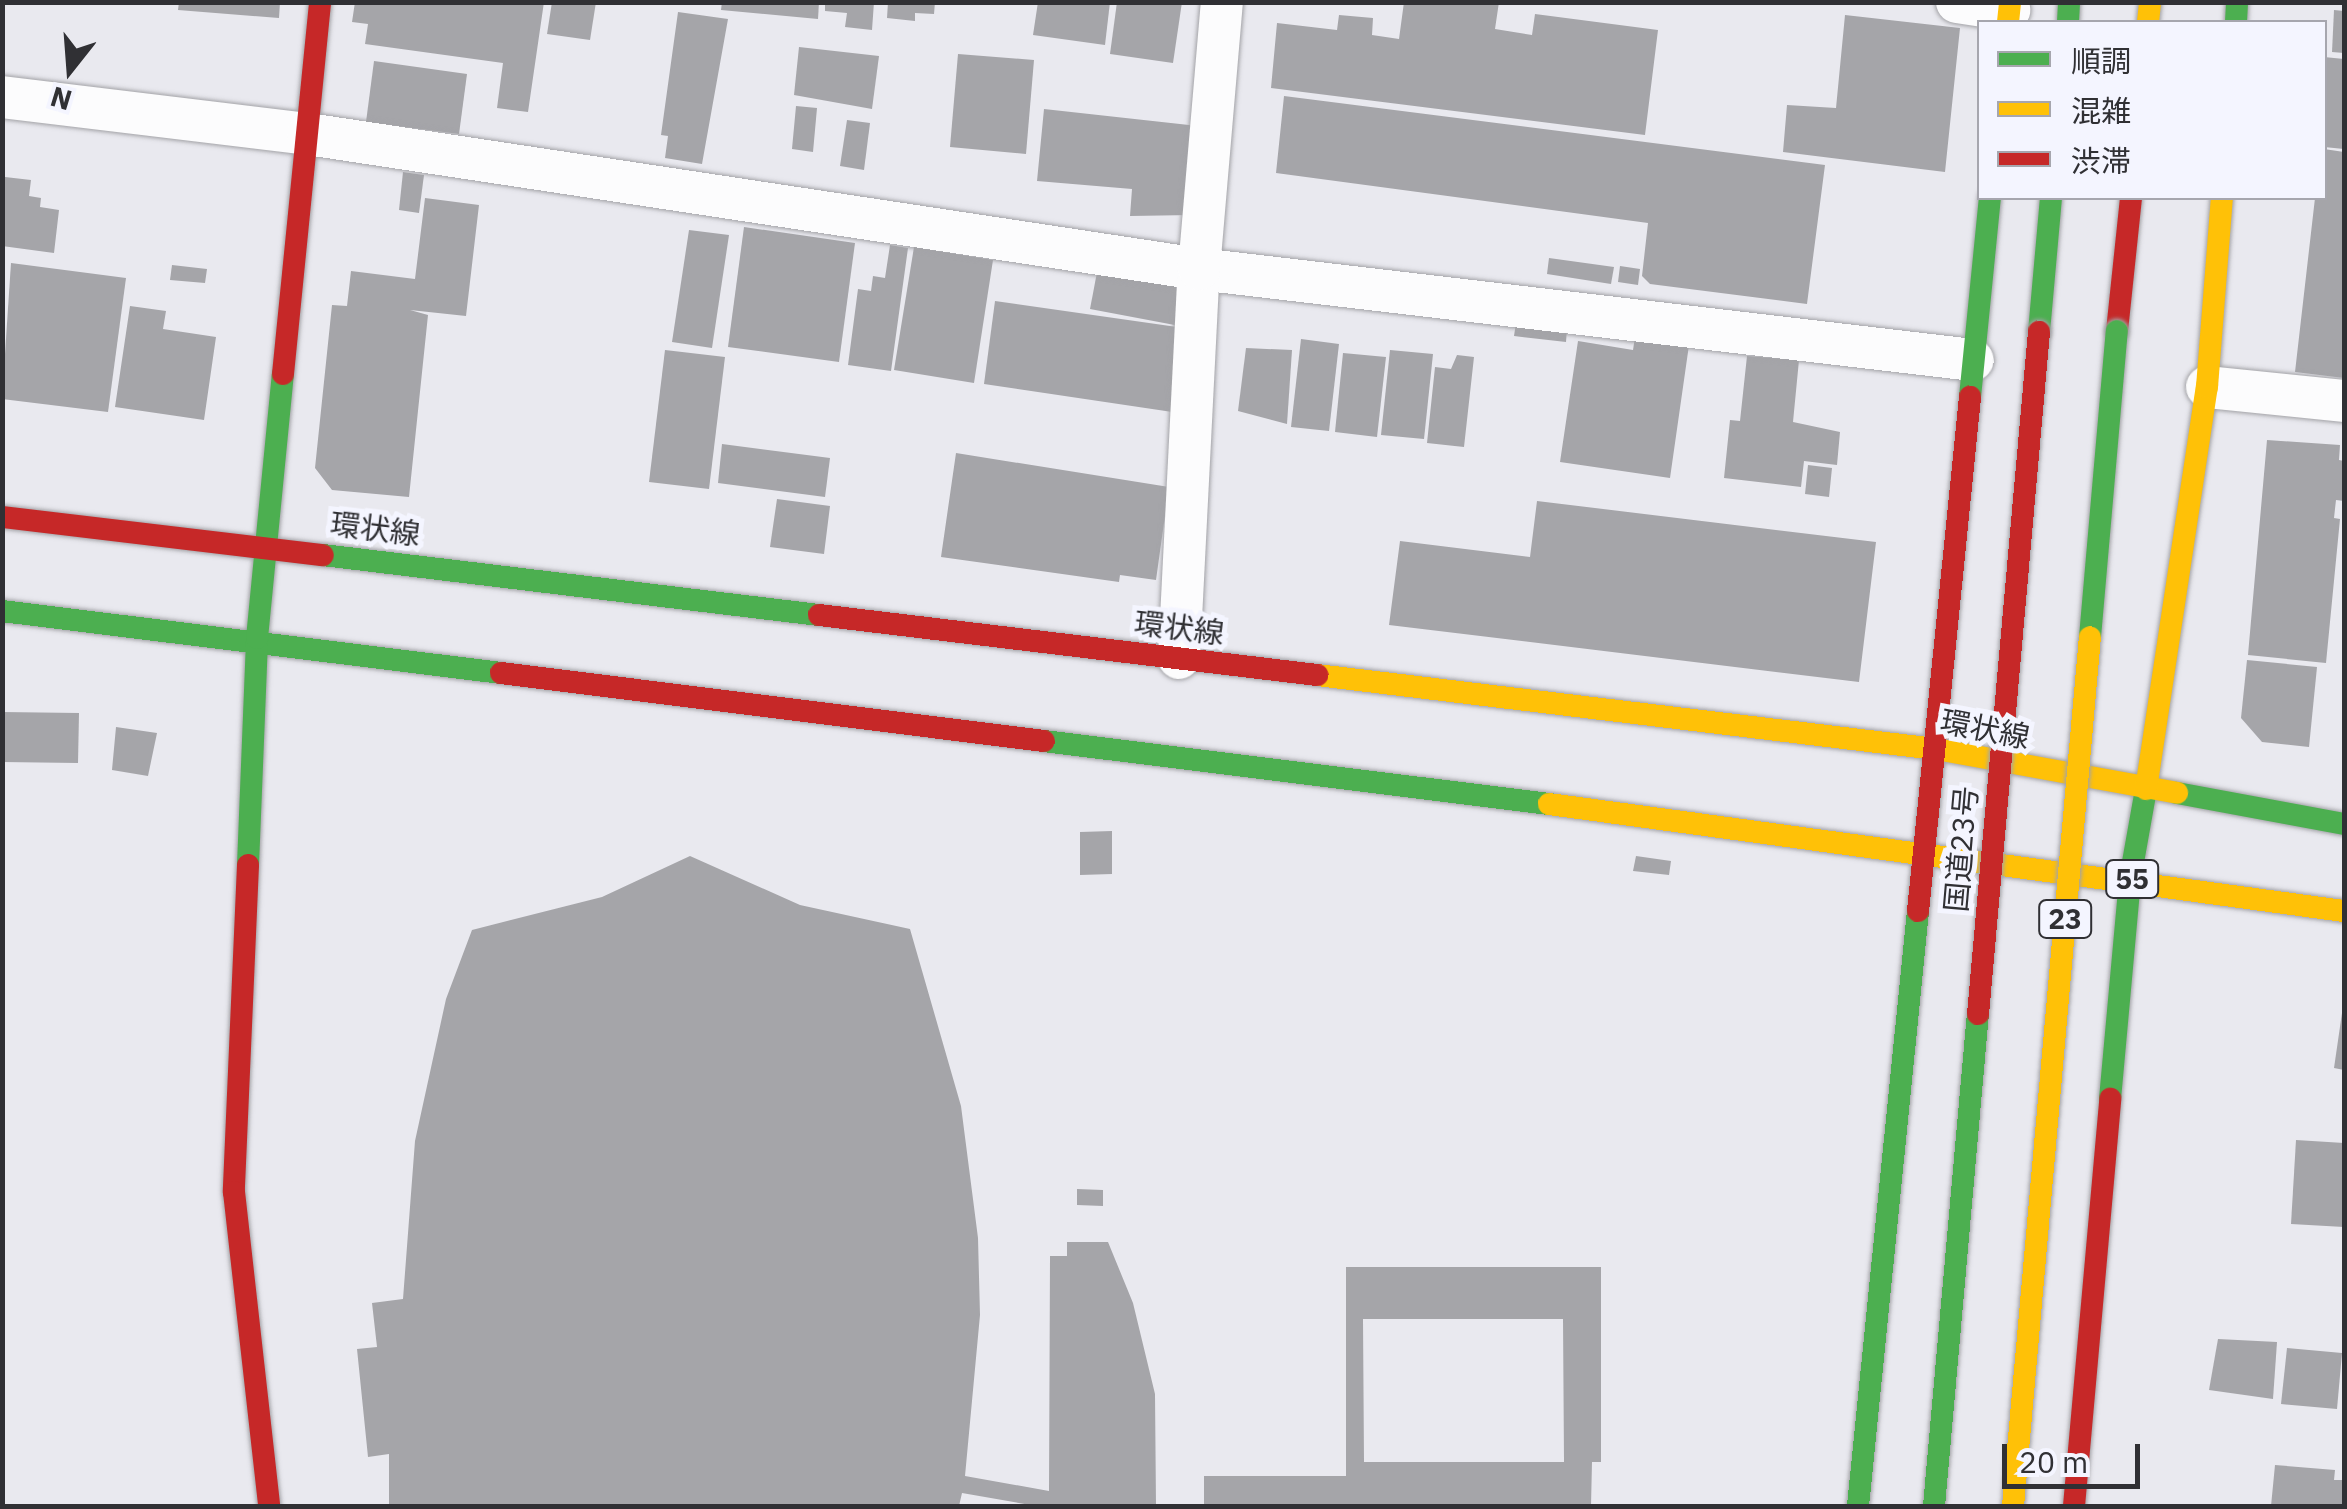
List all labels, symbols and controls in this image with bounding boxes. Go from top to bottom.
north arrow [20,20,120,120]
legend [1977,20,2327,200]
text: 順調 [2071,41,2131,80]
text: N [46,79,76,120]
text: 混雑 [2071,91,2131,130]
text: 渋滞 [2071,141,2131,180]
street label: 環状線 [328,506,422,552]
street label: 環状線 [1132,605,1226,651]
street label: 環状線 [1937,703,2033,755]
street label: 国道23号 [1938,785,1984,913]
road number: 55 [2104,856,2160,902]
road number: 23 [2038,896,2092,942]
scale bar [2007,1424,2144,1486]
text: 20 m [2019,1442,2088,1481]

